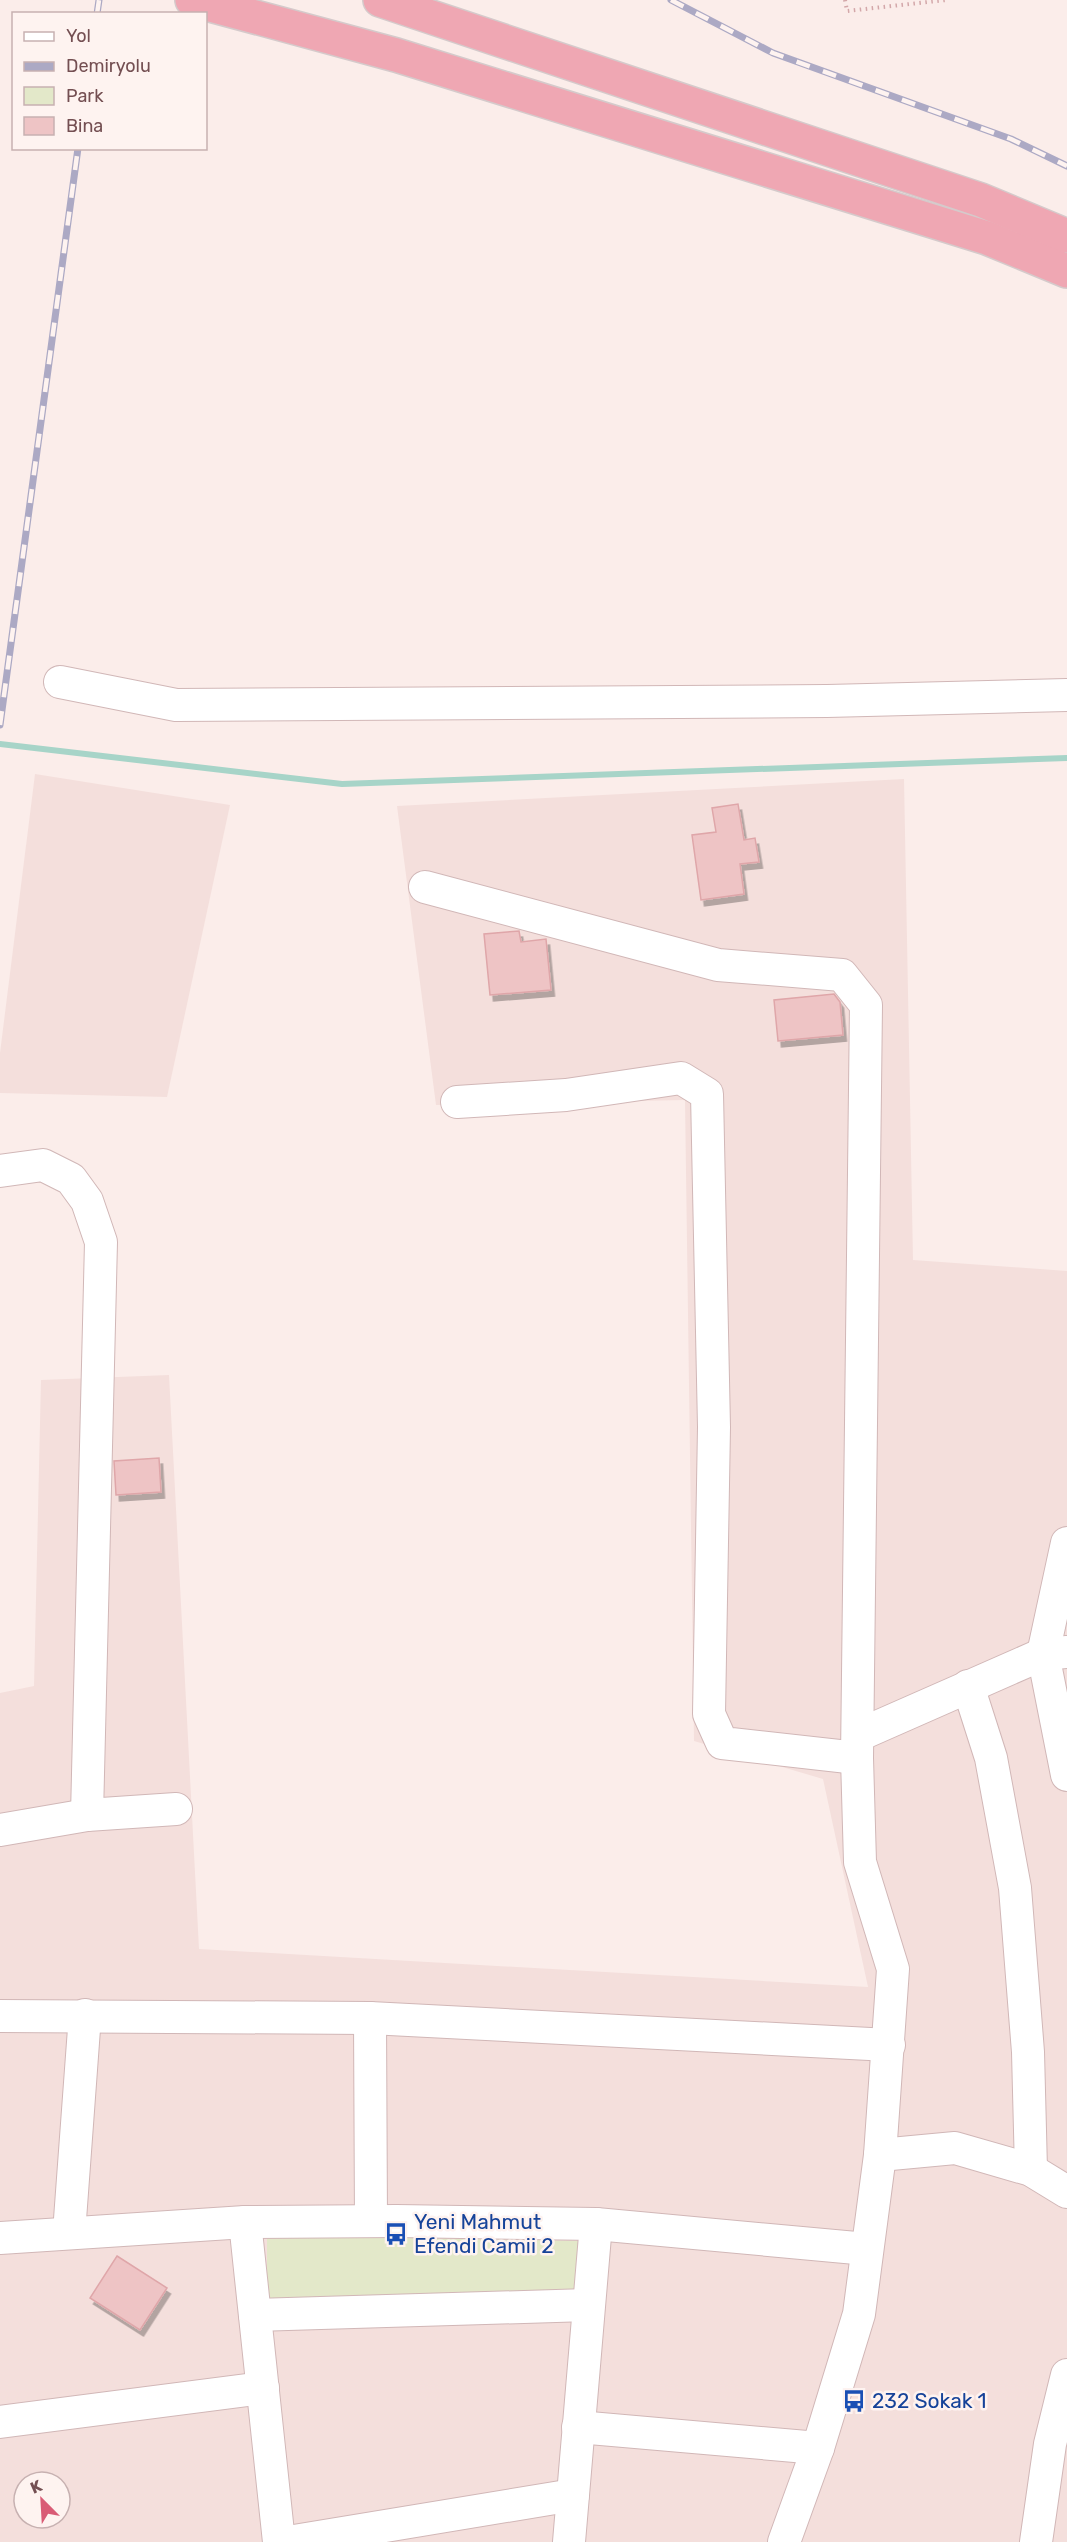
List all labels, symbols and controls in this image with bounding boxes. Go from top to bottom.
legend [12,12,207,150]
text: Yol [66,25,91,47]
text: Demiryolu [66,55,151,77]
text: Park [66,85,104,107]
text: Bina [66,115,103,137]
place label: Yeni Mahmut Efendi Camii 2 [414,2209,554,2258]
bus stop icon: Yeni Mahmut Efendi Camii 2 [383,2221,409,2247]
bus stop icon: 232 Sokak 1 [841,2388,867,2414]
place label: 232 Sokak 1 [872,2388,987,2413]
north arrow [12,2470,72,2530]
text: K [27,2476,45,2498]

